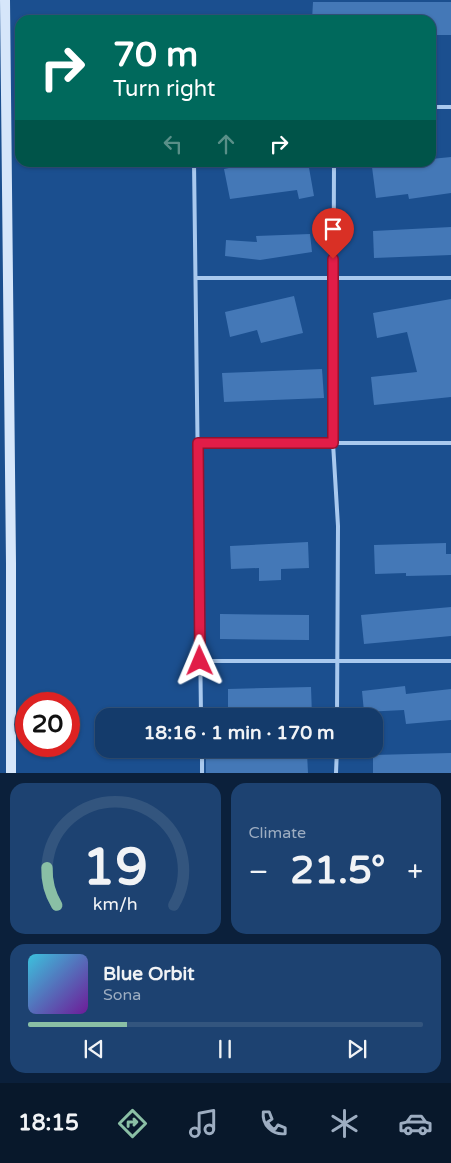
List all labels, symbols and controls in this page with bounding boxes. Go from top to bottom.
text: 70 m [113,34,198,76]
icon: right [30,35,95,100]
text: Turn right [113,76,215,102]
icon: left [159,130,187,158]
icon: ahead [212,130,240,158]
icon: right [265,130,293,158]
pin [312,208,354,259]
icon: arrive [319,215,347,243]
position arrow [173,634,225,686]
speed limit sign: 20 [15,692,80,757]
text: 18:16 · 1 min · 170 m [143,722,335,744]
text: Climate [249,823,306,843]
text: 19 [83,836,148,899]
text: 21.5° [290,848,385,894]
text: − [249,855,268,889]
text: + [407,855,423,889]
text: km/h [93,894,138,915]
text: Blue Orbit [103,963,195,985]
text: Sona [103,985,141,1005]
icon: previous [80,1035,108,1063]
icon: pause [211,1035,239,1063]
icon: next [343,1035,371,1063]
icon: directions [115,1106,150,1141]
icon: music [186,1106,221,1141]
icon: phone [256,1106,291,1141]
icon: climate [327,1106,362,1141]
icon: car [398,1106,433,1141]
text: 18:15 [18,1110,79,1136]

